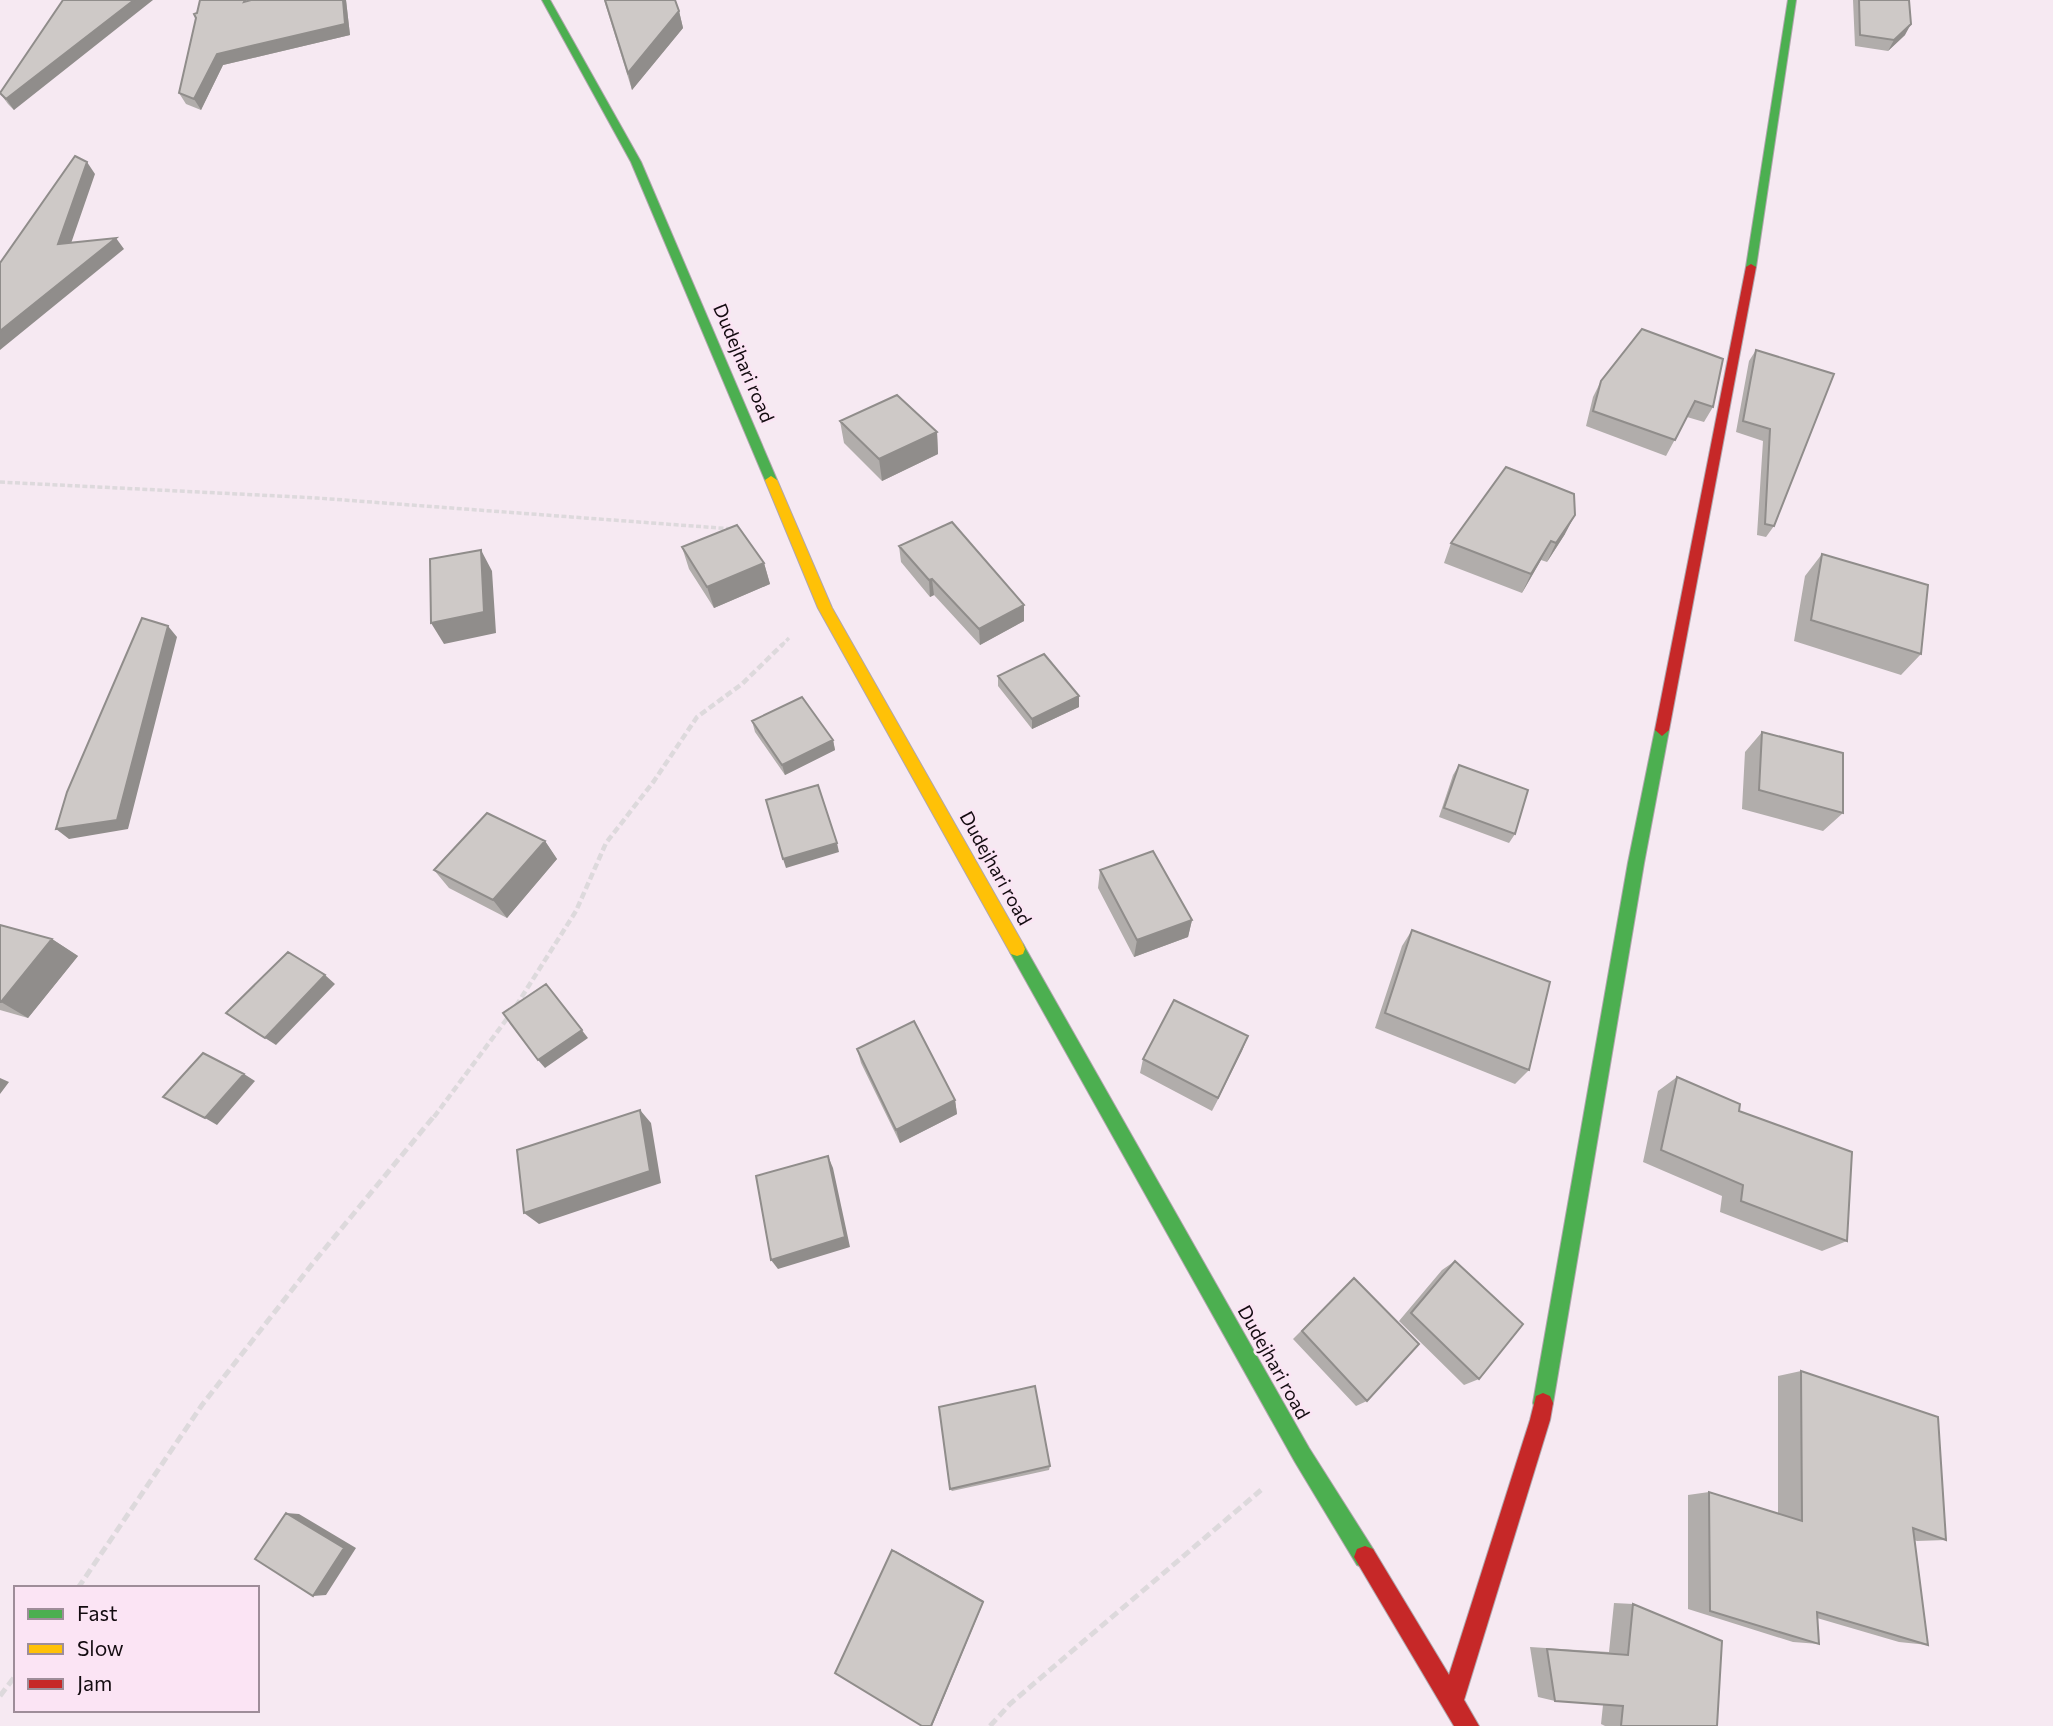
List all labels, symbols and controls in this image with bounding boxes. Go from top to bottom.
street label: Dudejhari road [709,300,780,426]
street label: Dudejhari road [956,807,1037,929]
street label: Dudejhari road [1234,1301,1315,1423]
legend [14,1586,259,1712]
text: Fast [77,1600,118,1625]
text: Slow [77,1635,124,1660]
text: Jam [77,1670,112,1695]

